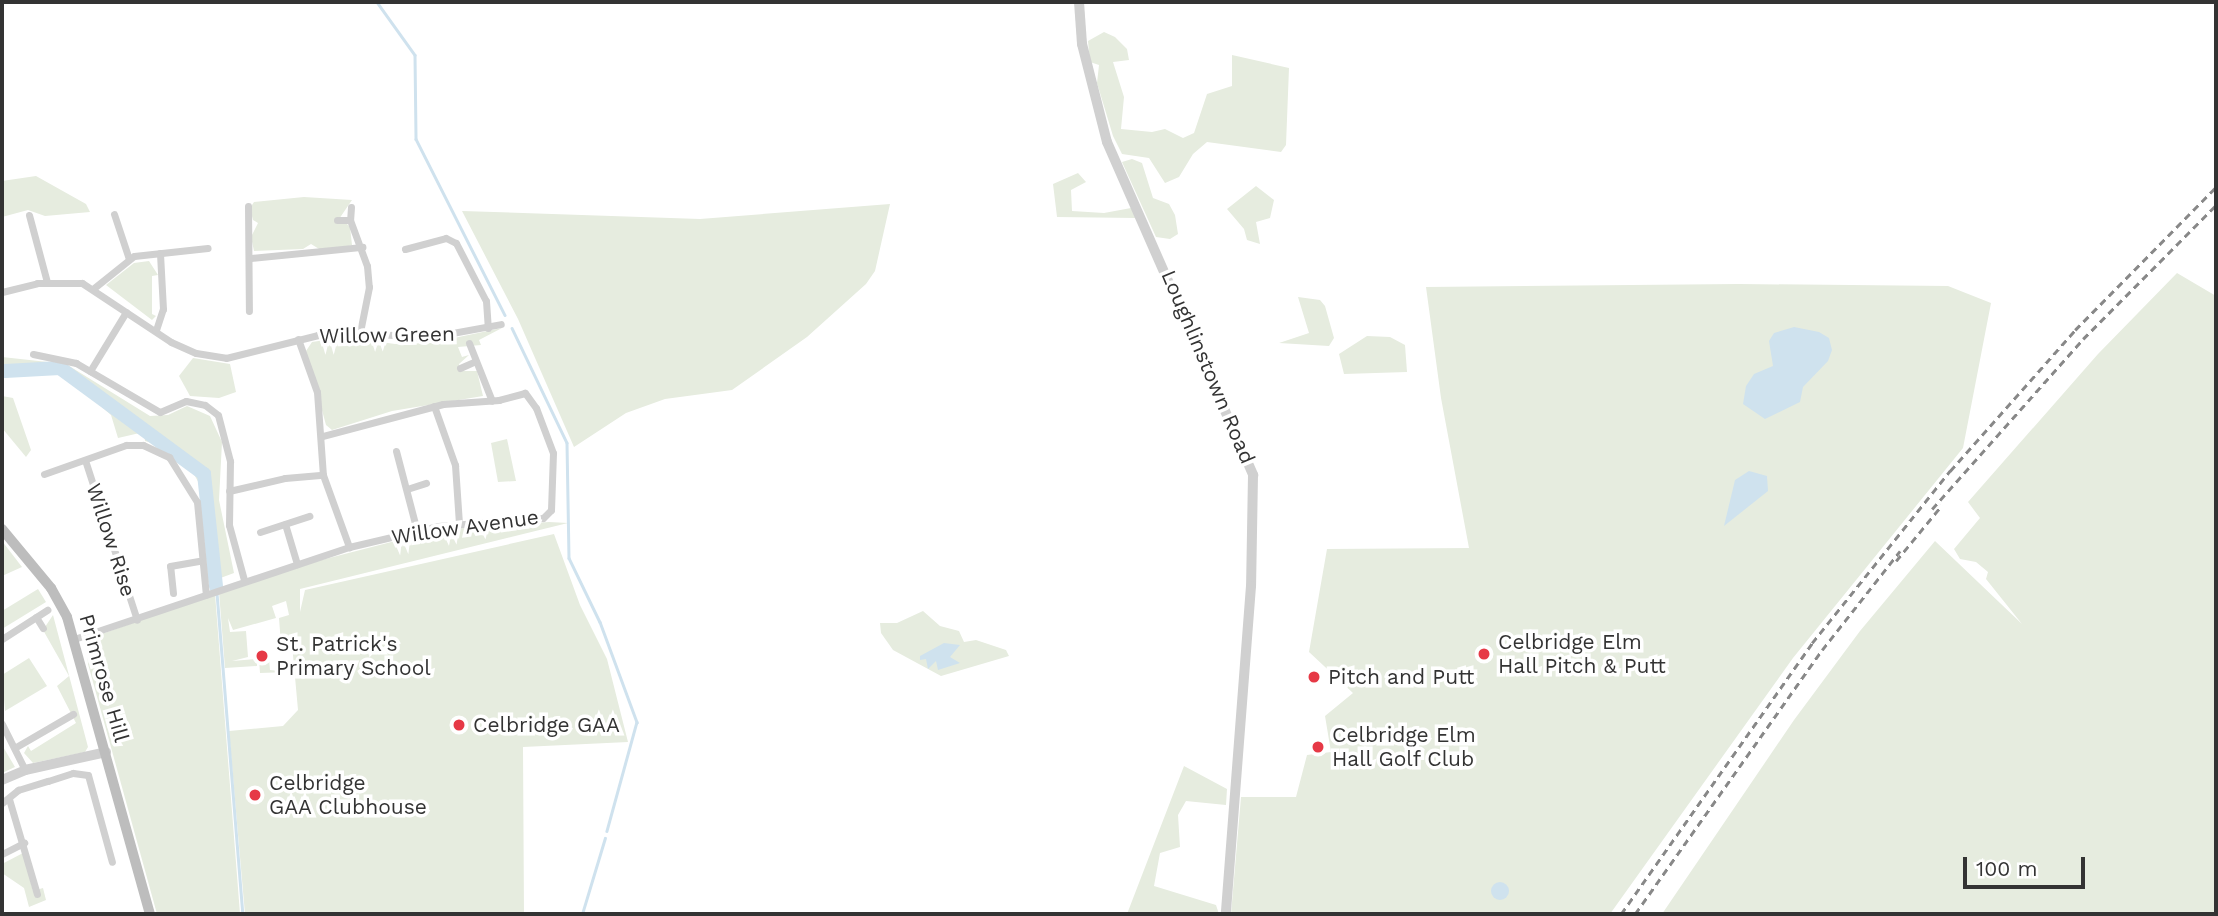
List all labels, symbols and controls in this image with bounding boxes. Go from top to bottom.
street label: Loughlinstown Road [1156,266,1260,468]
street label: Willow Green [319,321,455,349]
street label: Willow Rise [81,480,141,600]
street label: Willow Avenue [389,504,541,550]
street label: Primrose Hill [74,611,134,745]
place label: Celbridge Elm Hall Pitch & Putt [1498,629,1667,679]
place label: St. Patrick's Primary School [276,631,431,681]
marker: Celbridge Elm Hall Pitch & Putt [1476,646,1492,662]
marker: St. Patrick's Primary School [254,648,270,664]
place label: Pitch and Putt [1328,664,1474,690]
marker: Pitch and Putt [1306,669,1322,685]
place label: Celbridge GAA [473,712,620,738]
marker: Celbridge GAA [451,717,467,733]
place label: Celbridge Elm Hall Golf Club [1332,722,1476,772]
marker: Celbridge Elm Hall Golf Club [1310,739,1326,755]
place label: Celbridge GAA Clubhouse [269,770,428,820]
marker: Celbridge GAA Clubhouse [247,787,263,803]
scale bar [1966,842,2088,886]
text: 100 m [1976,856,2038,881]

